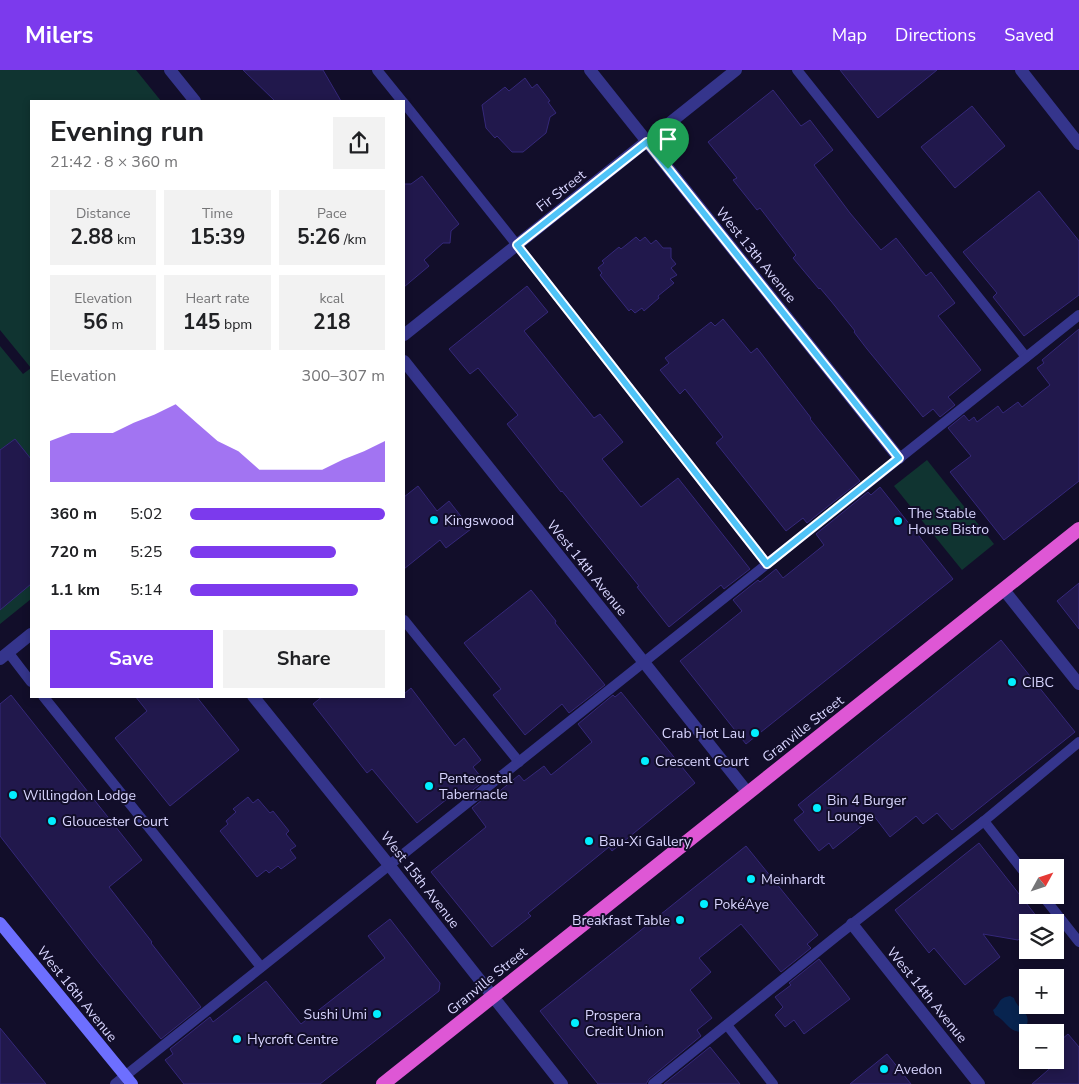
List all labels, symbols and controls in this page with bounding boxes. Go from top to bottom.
text: Milers [25,19,94,51]
text: Map [832,23,867,47]
text: Directions [895,23,976,47]
text: Saved [1004,23,1054,47]
text: Evening run [50,113,204,151]
button: share [333,117,385,169]
pin [647,118,689,169]
icon: arrive [654,125,682,153]
text: 21:42 · 8 × 360 m [50,151,178,173]
street label: Fir Street [532,166,590,216]
street label: West 13th Avenue [711,203,801,307]
text: Distance [76,204,130,223]
text: Time [202,204,233,223]
text: Pace [317,204,347,223]
text: 2.88 [70,223,113,251]
text: 15:39 [190,223,245,251]
text: 5:26 [297,223,340,251]
text: km [113,230,136,249]
text: /km [340,230,367,249]
text: Elevation [74,289,132,308]
text: Heart rate [185,289,250,308]
text: kcal [319,289,344,308]
text: 56 [83,308,108,336]
text: 145 [183,308,220,336]
text: 218 [313,308,351,336]
text: m [108,315,124,334]
text: bpm [220,315,252,334]
text: Elevation [50,365,116,387]
text: 300–307 m [302,365,385,387]
text: 360 m [50,503,97,525]
text: 5:02 [130,503,162,525]
place label: The Stable House Bistro [908,504,989,539]
place label: Kingswood [444,511,514,530]
marker: Kingswood [428,514,440,526]
marker: The Stable House Bistro [892,515,904,527]
street label: West 14th Avenue [542,516,632,620]
text: 720 m [50,541,97,563]
text: 5:25 [130,541,162,563]
text: 1.1 km [50,579,100,601]
text: 5:14 [130,579,162,601]
button: Save [50,630,213,688]
button: Share [223,630,385,688]
place label: CIBC [1022,673,1054,692]
marker: CIBC [1006,676,1018,688]
street label: Granville Street [758,691,848,767]
place label: Crab Hot Lau [662,724,745,743]
marker: Crab Hot Lau [749,727,761,739]
place label: Crescent Court [655,752,749,771]
marker: Crescent Court [639,755,651,767]
place label: Pentecostal Tabernacle [439,769,513,804]
marker: Pentecostal Tabernacle [423,780,435,792]
place label: Willingdon Lodge [23,786,136,805]
marker: Willingdon Lodge [7,789,19,801]
place label: Bin 4 Burger Lounge [827,791,906,826]
marker: Bin 4 Burger Lounge [811,802,823,814]
place label: Gloucester Court [62,812,168,831]
marker: Gloucester Court [46,815,58,827]
street label: West 15th Avenue [376,828,464,932]
place label: Bau-Xi Gallery [599,832,692,851]
marker: Bau-Xi Gallery [583,835,595,847]
north arrow [1019,859,1064,904]
map controls [1019,859,1064,1069]
place label: Meinhardt [761,870,825,889]
marker: Meinhardt [745,873,757,885]
place label: PokéAye [714,895,769,914]
marker: PokéAye [698,898,710,910]
place label: Breakfast Table [572,911,670,930]
marker: Breakfast Table [674,914,686,926]
button: layers [1019,914,1064,959]
street label: West 16th Avenue [32,942,122,1046]
street label: Granville Street [443,943,531,1019]
street label: West 14th Avenue [882,943,972,1047]
button: + [1019,969,1064,1014]
place label: Sushi Umi [304,1005,367,1024]
place label: Prospera Credit Union [585,1006,664,1041]
marker: Sushi Umi [371,1008,383,1020]
marker: Prospera Credit Union [569,1017,581,1029]
button: − [1019,1024,1064,1069]
place label: Hycroft Centre [247,1030,338,1049]
marker: Hycroft Centre [231,1033,243,1045]
place label: Avedon [894,1060,942,1079]
marker: Avedon [878,1063,890,1075]

